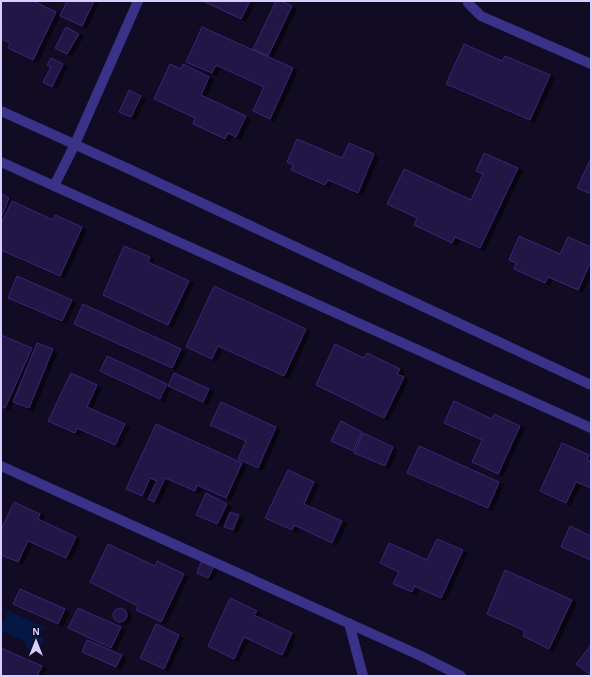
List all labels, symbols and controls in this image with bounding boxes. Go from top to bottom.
north arrow [16,621,56,661]
text: N [32,626,40,637]

